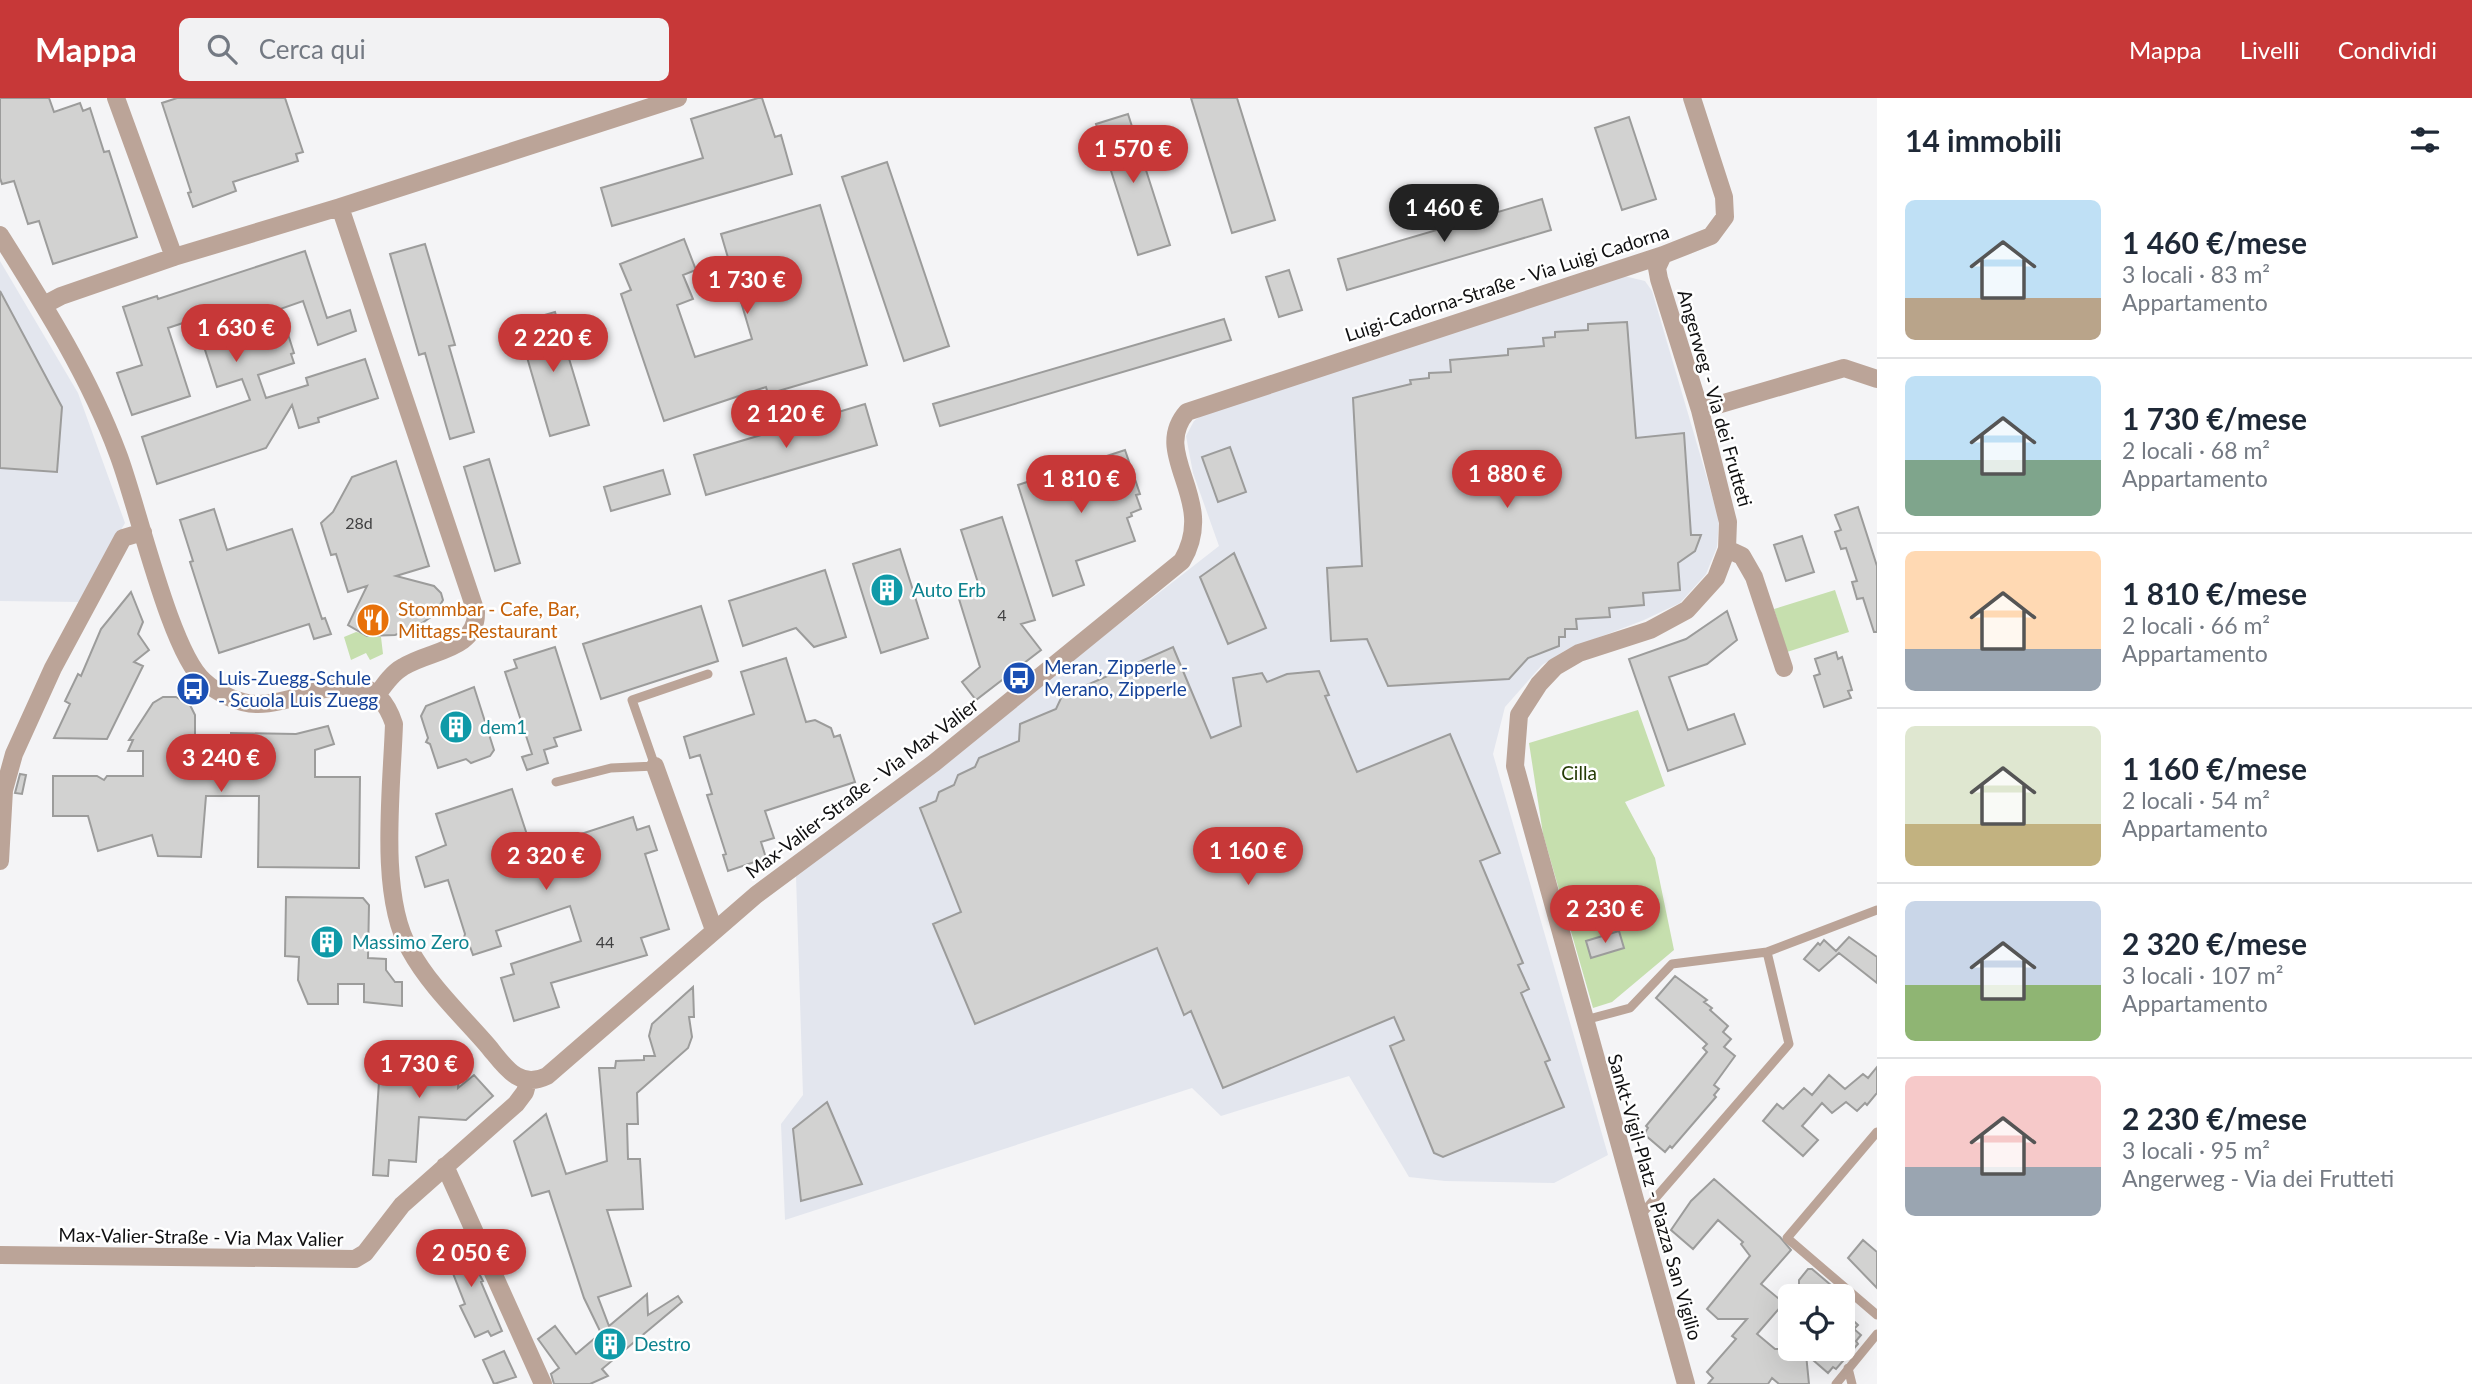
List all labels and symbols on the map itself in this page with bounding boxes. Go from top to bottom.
pin: 1 570 € [1068,126,1198,185]
pin: 1 460 € [1379,184,1509,244]
street label: Luigi-Cadorna-Straße - Via Luigi Cadorna [1342,219,1672,346]
pin: 1 730 € [682,256,812,316]
street label: Angerweg - Via dei Frutteti [1673,287,1758,509]
pin: 1 630 € [171,304,301,364]
pin: 2 220 € [488,314,618,374]
pin: 2 120 € [721,390,851,450]
pin: 1 880 € [1442,450,1572,510]
pin: 1 810 € [1016,456,1146,515]
house number: 28d [345,513,373,532]
building icon: Auto Erb [868,571,906,609]
place label: Auto Erb [912,578,986,601]
place label: Stommbar - Cafe, Bar, Mittags-Restaurant [398,597,580,642]
restaurant icon: Stommbar - Cafe, Bar, Mittags-Restaurant [354,601,392,639]
house number: 4 [997,605,1007,624]
place label: Meran, Zipperle - Merano, Zipperle [1044,655,1188,700]
bus stop icon: Meran, Zipperle - Merano, Zipperle [1000,659,1038,697]
place label: Luis-Zuegg-Schule - Scuola Luis Zuegg [218,666,378,711]
bus stop icon: Luis-Zuegg-Schule - Scuola Luis Zuegg [174,670,212,708]
street label: Max-Valier-Straße - Via Max Valier [741,693,983,883]
building icon: dem1 [437,708,475,746]
place label: dem1 [480,715,527,738]
pin: 3 240 € [156,734,286,794]
park label: Cilla [1561,761,1597,784]
pin: 1 160 € [1183,828,1313,887]
pin: 2 320 € [481,832,611,892]
pin: 2 230 € [1540,886,1670,945]
building icon: Massimo Zero [308,923,346,961]
place label: Massimo Zero [352,930,469,953]
house number: 44 [596,932,614,951]
pin: 1 730 € [354,1040,484,1100]
street label: Sankt-Vigil-Platz - Piazza San Vigilio [1604,1051,1707,1343]
street label: Max-Valier-Straße - Via Max Valier [58,1223,344,1250]
pin: 2 050 € [406,1230,536,1289]
building icon: Destro [591,1325,629,1363]
place label: Destro [634,1332,691,1355]

